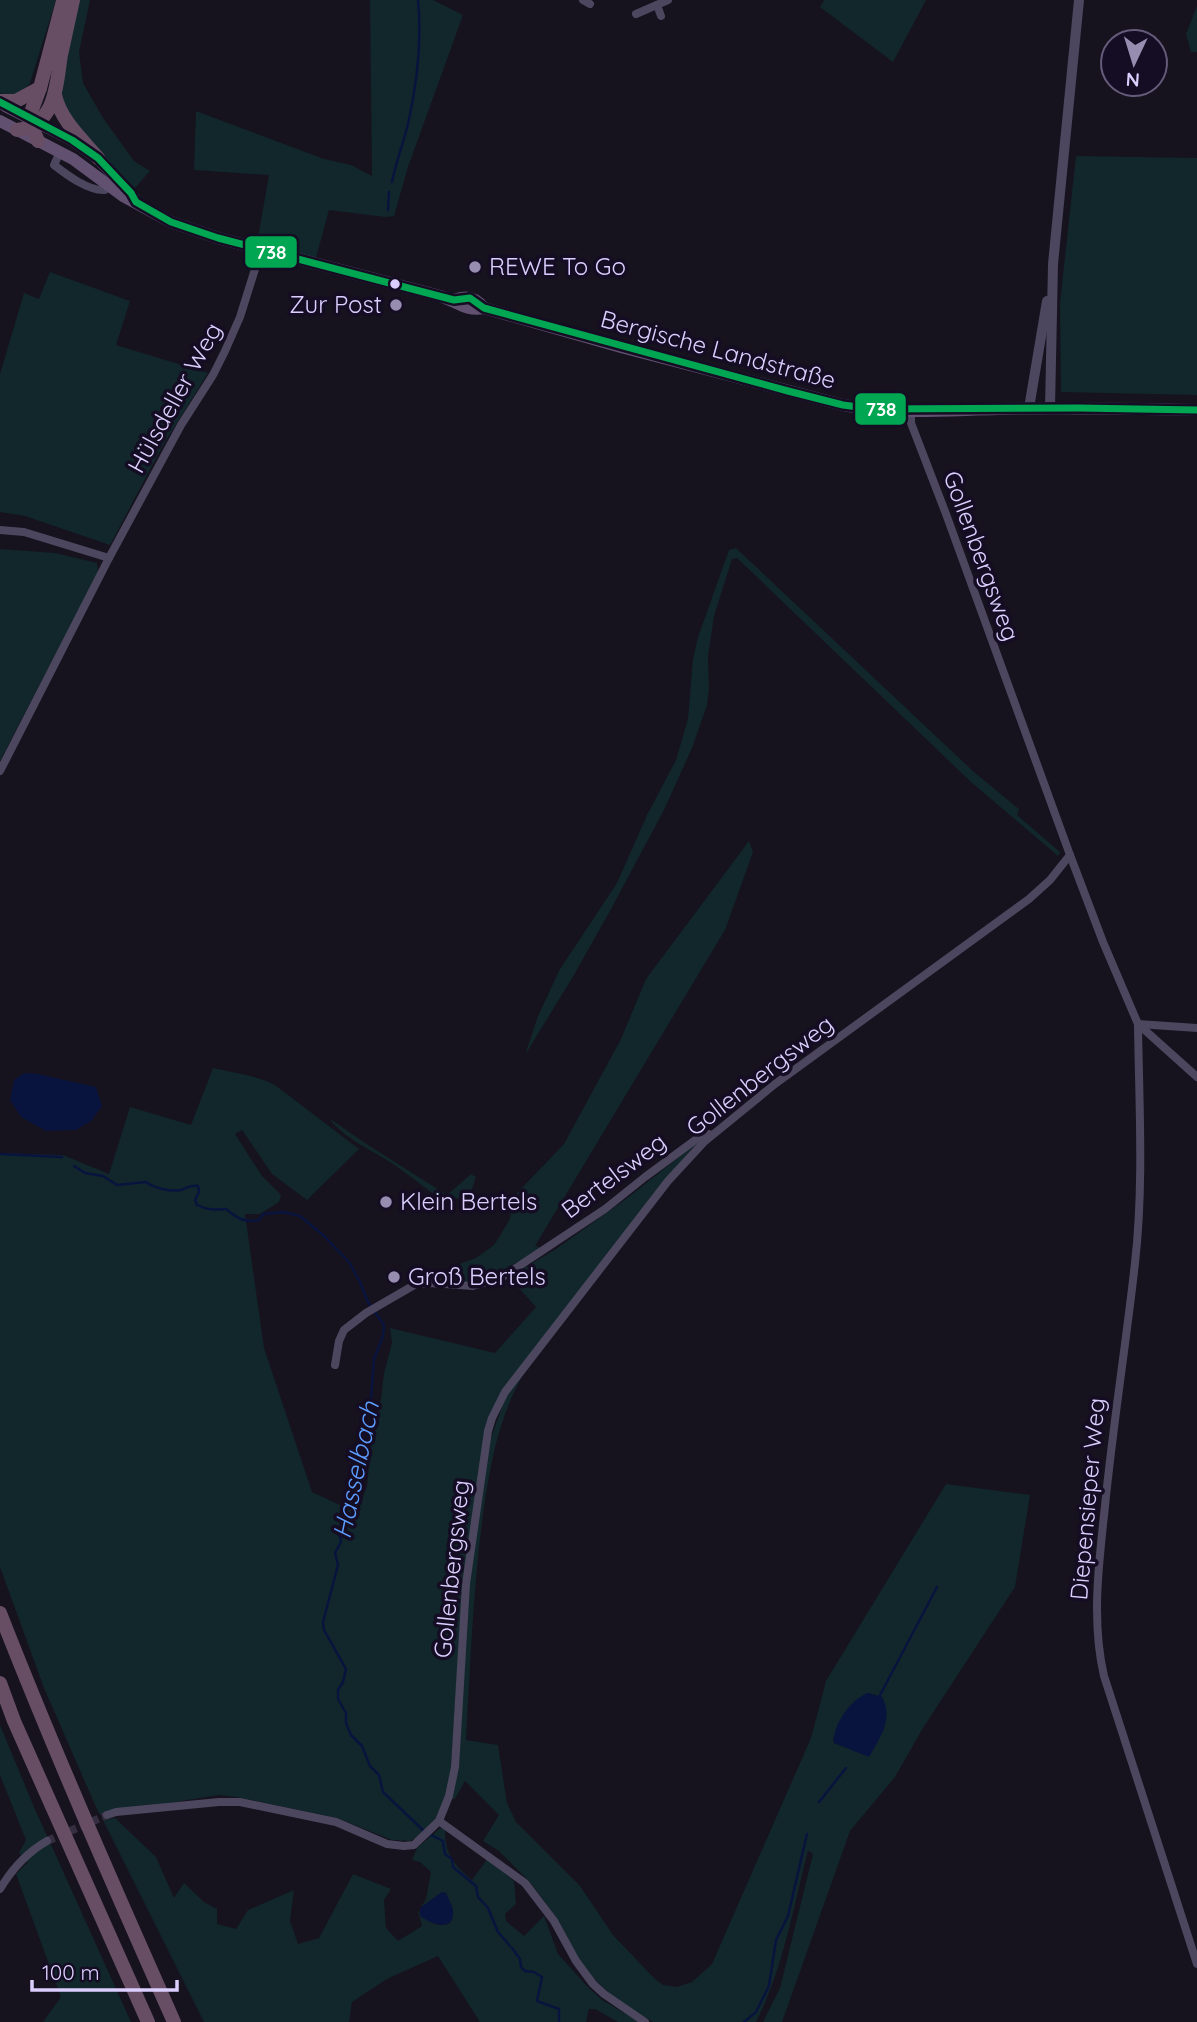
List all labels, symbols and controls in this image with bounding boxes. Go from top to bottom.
north arrow [1099,28,1169,98]
text: N [1125,68,1141,92]
line badge: 738 [244,235,298,269]
text: 738 [255,240,287,264]
place label: REWE To Go [489,251,626,281]
marker: REWE To Go [467,259,483,275]
unlabelled marker [388,277,402,291]
place label: Zur Post [289,289,382,319]
marker: Zur Post [388,297,404,313]
street label: Bergische Landstraße [597,303,839,395]
street label: Hülsdeller Weg [120,317,228,478]
line badge: 738 [854,392,907,426]
text: 738 [865,397,897,421]
street label: Gollenbergsweg [937,466,1027,645]
street label: Gollenbergsweg [680,1008,839,1142]
street label: Bertelsweg [555,1126,672,1224]
place label: Klein Bertels [400,1186,537,1216]
marker: Klein Bertels [378,1194,394,1210]
place label: Groß Bertels [408,1261,546,1291]
marker: Groß Bertels [386,1269,402,1285]
street label: Diepensieper Weg [1063,1396,1111,1601]
water label: Hasselbach [325,1397,386,1541]
street label: Gollenbergsweg [427,1478,475,1659]
scale bar [32,1948,177,1992]
text: 100 m [42,1959,100,1985]

